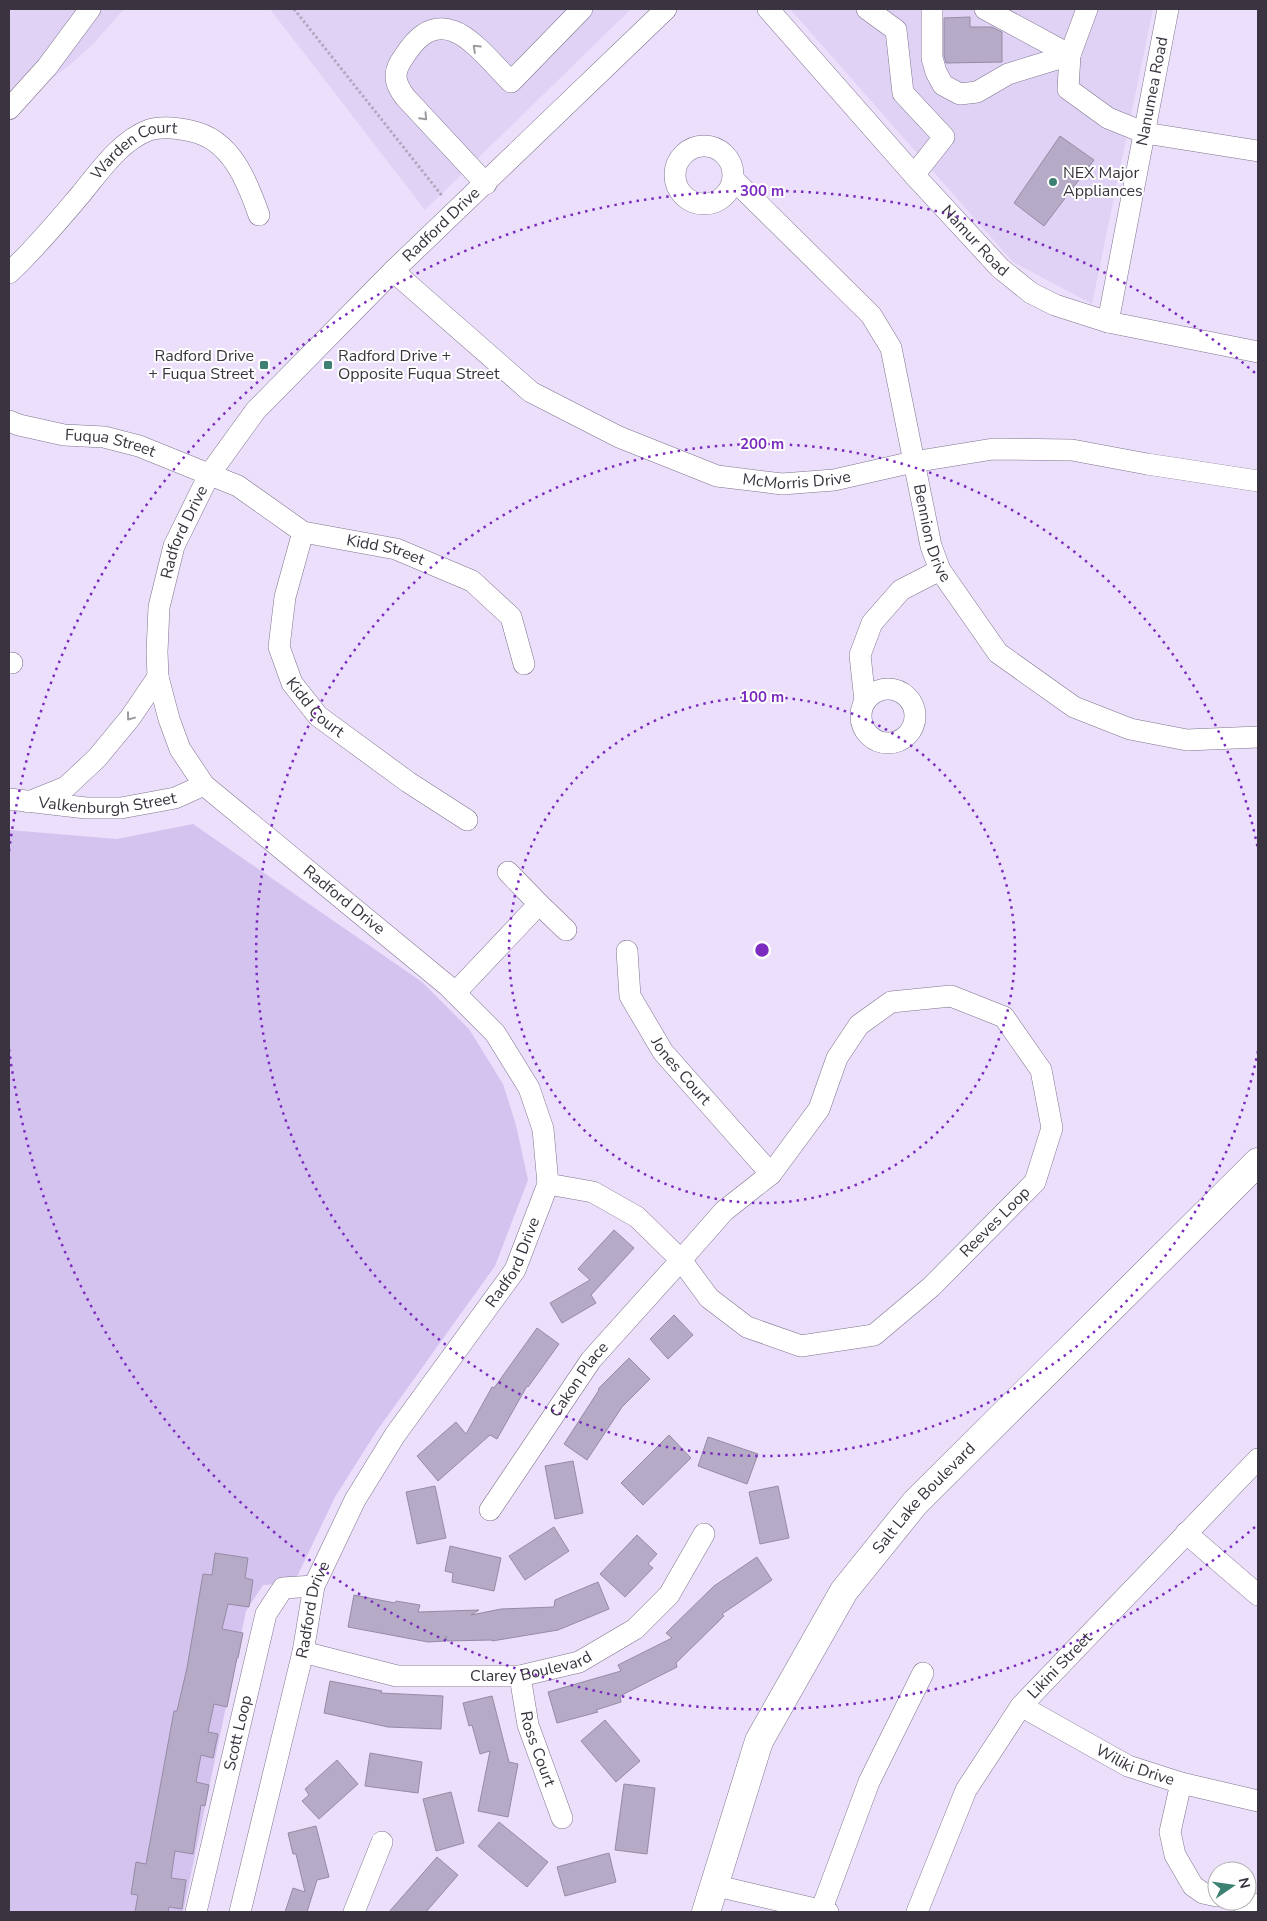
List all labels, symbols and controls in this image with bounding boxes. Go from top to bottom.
street label: Nanumea Road [1131,35,1173,148]
one-way arrow [473,45,482,54]
one-way arrow [418,112,427,121]
street label: Warden Court [86,117,179,184]
place label: NEX Major Appliances [1063,162,1143,202]
marker: NEX Major Appliances [1047,176,1059,188]
text: 300 m [740,181,784,201]
street label: Radford Drive [398,182,485,267]
street label: Namur Road [936,200,1013,282]
place label: Radford Drive + Fuqua Street [148,345,254,385]
place label: Radford Drive + Opposite Fuqua Street [338,345,500,385]
marker: Radford Drive + Fuqua Street [258,359,270,371]
marker: Radford Drive + Opposite Fuqua Street [322,359,334,371]
street label: Fuqua Street [64,424,159,463]
text: 200 m [740,434,784,454]
street label: McMorris Drive [741,466,853,495]
street label: Radford Drive [155,482,213,581]
street label: Bennion Drive [908,482,956,587]
street label: Kidd Street [345,529,428,571]
street label: Kidd Court [281,673,349,743]
text: 100 m [740,687,784,707]
one-way arrow [127,711,136,721]
street label: Valkenburgh Street [36,787,178,819]
street label: Radford Drive [298,860,390,940]
centre of rings [753,941,771,959]
street label: Jones Court [645,1032,716,1110]
street label: Reeves Loop [955,1182,1035,1262]
street label: Radford Drive [480,1214,545,1312]
street label: Cakon Place [545,1337,613,1422]
street label: Salt Lake Boulevard [867,1438,980,1558]
street label: Radford Drive [291,1557,335,1661]
street label: Likini Street [1023,1627,1097,1704]
street label: Clarey Boulevard [470,1646,596,1687]
street label: Scott Loop [219,1693,258,1773]
street label: Ross Court [515,1709,561,1790]
street label: Wiliki Drive [1092,1739,1177,1791]
north arrow [1207,1861,1257,1911]
text: N [1234,1876,1255,1890]

